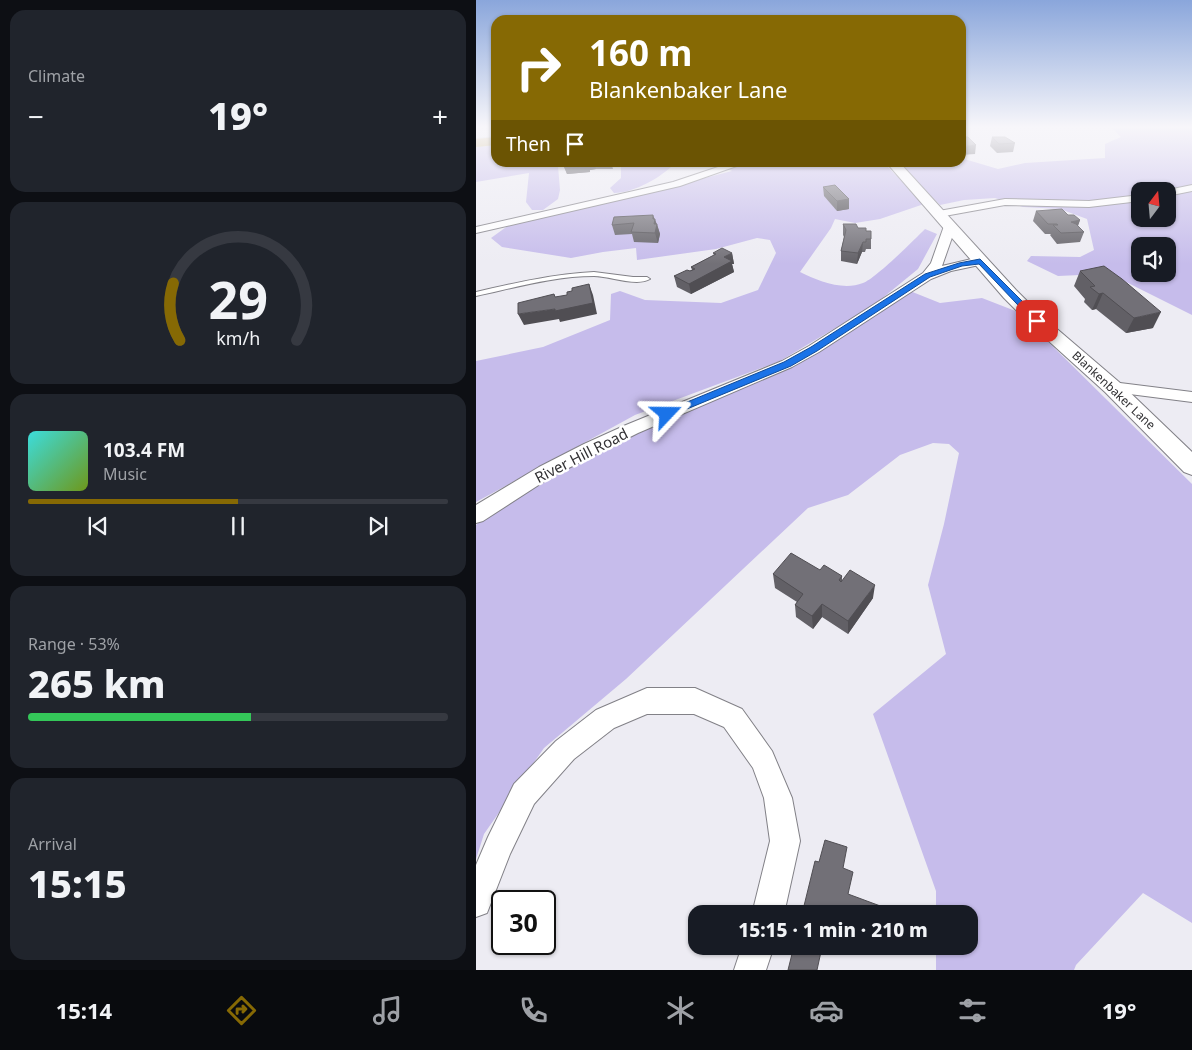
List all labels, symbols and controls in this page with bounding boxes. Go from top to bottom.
text: 160 m [589,29,692,76]
icon: right [506,35,571,100]
text: Climate [28,65,85,87]
text: Blankenbaker Lane [589,74,787,104]
text: 19° [208,89,268,141]
text: − [28,97,44,135]
text: + [432,97,448,135]
icon: arrive [561,130,589,158]
text: Then [506,131,551,157]
north arrow [1131,182,1176,228]
map controls [1131,182,1176,282]
button: sound [1131,237,1176,282]
text: 29 [208,263,268,334]
pin [1016,300,1058,342]
icon: arrive [1023,307,1051,335]
text: km/h [216,326,260,350]
street label: Blankenbaker Lane [1069,347,1160,433]
position arrow [640,387,692,439]
street label: River Hill Road [531,423,631,487]
text: 103.4 FM [103,437,185,463]
text: Music [103,463,147,485]
icon: previous [84,512,112,540]
icon: pause [224,512,252,540]
icon: next [364,512,392,540]
text: Range · 53% [28,633,120,655]
text: 265 km [28,657,166,709]
text: Arrival [28,833,77,855]
text: 15:15 [28,857,127,909]
speed limit sign: 30 [491,890,556,955]
text: 15:15 · 1 min · 210 m [738,917,928,943]
icon: directions [224,993,259,1028]
icon: music [370,993,405,1028]
icon: phone [516,993,551,1028]
icon: climate [663,993,698,1028]
icon: car [809,993,844,1028]
icon: filters [955,993,990,1028]
text: 15:14 [56,995,112,1025]
text: 19° [1102,995,1136,1025]

